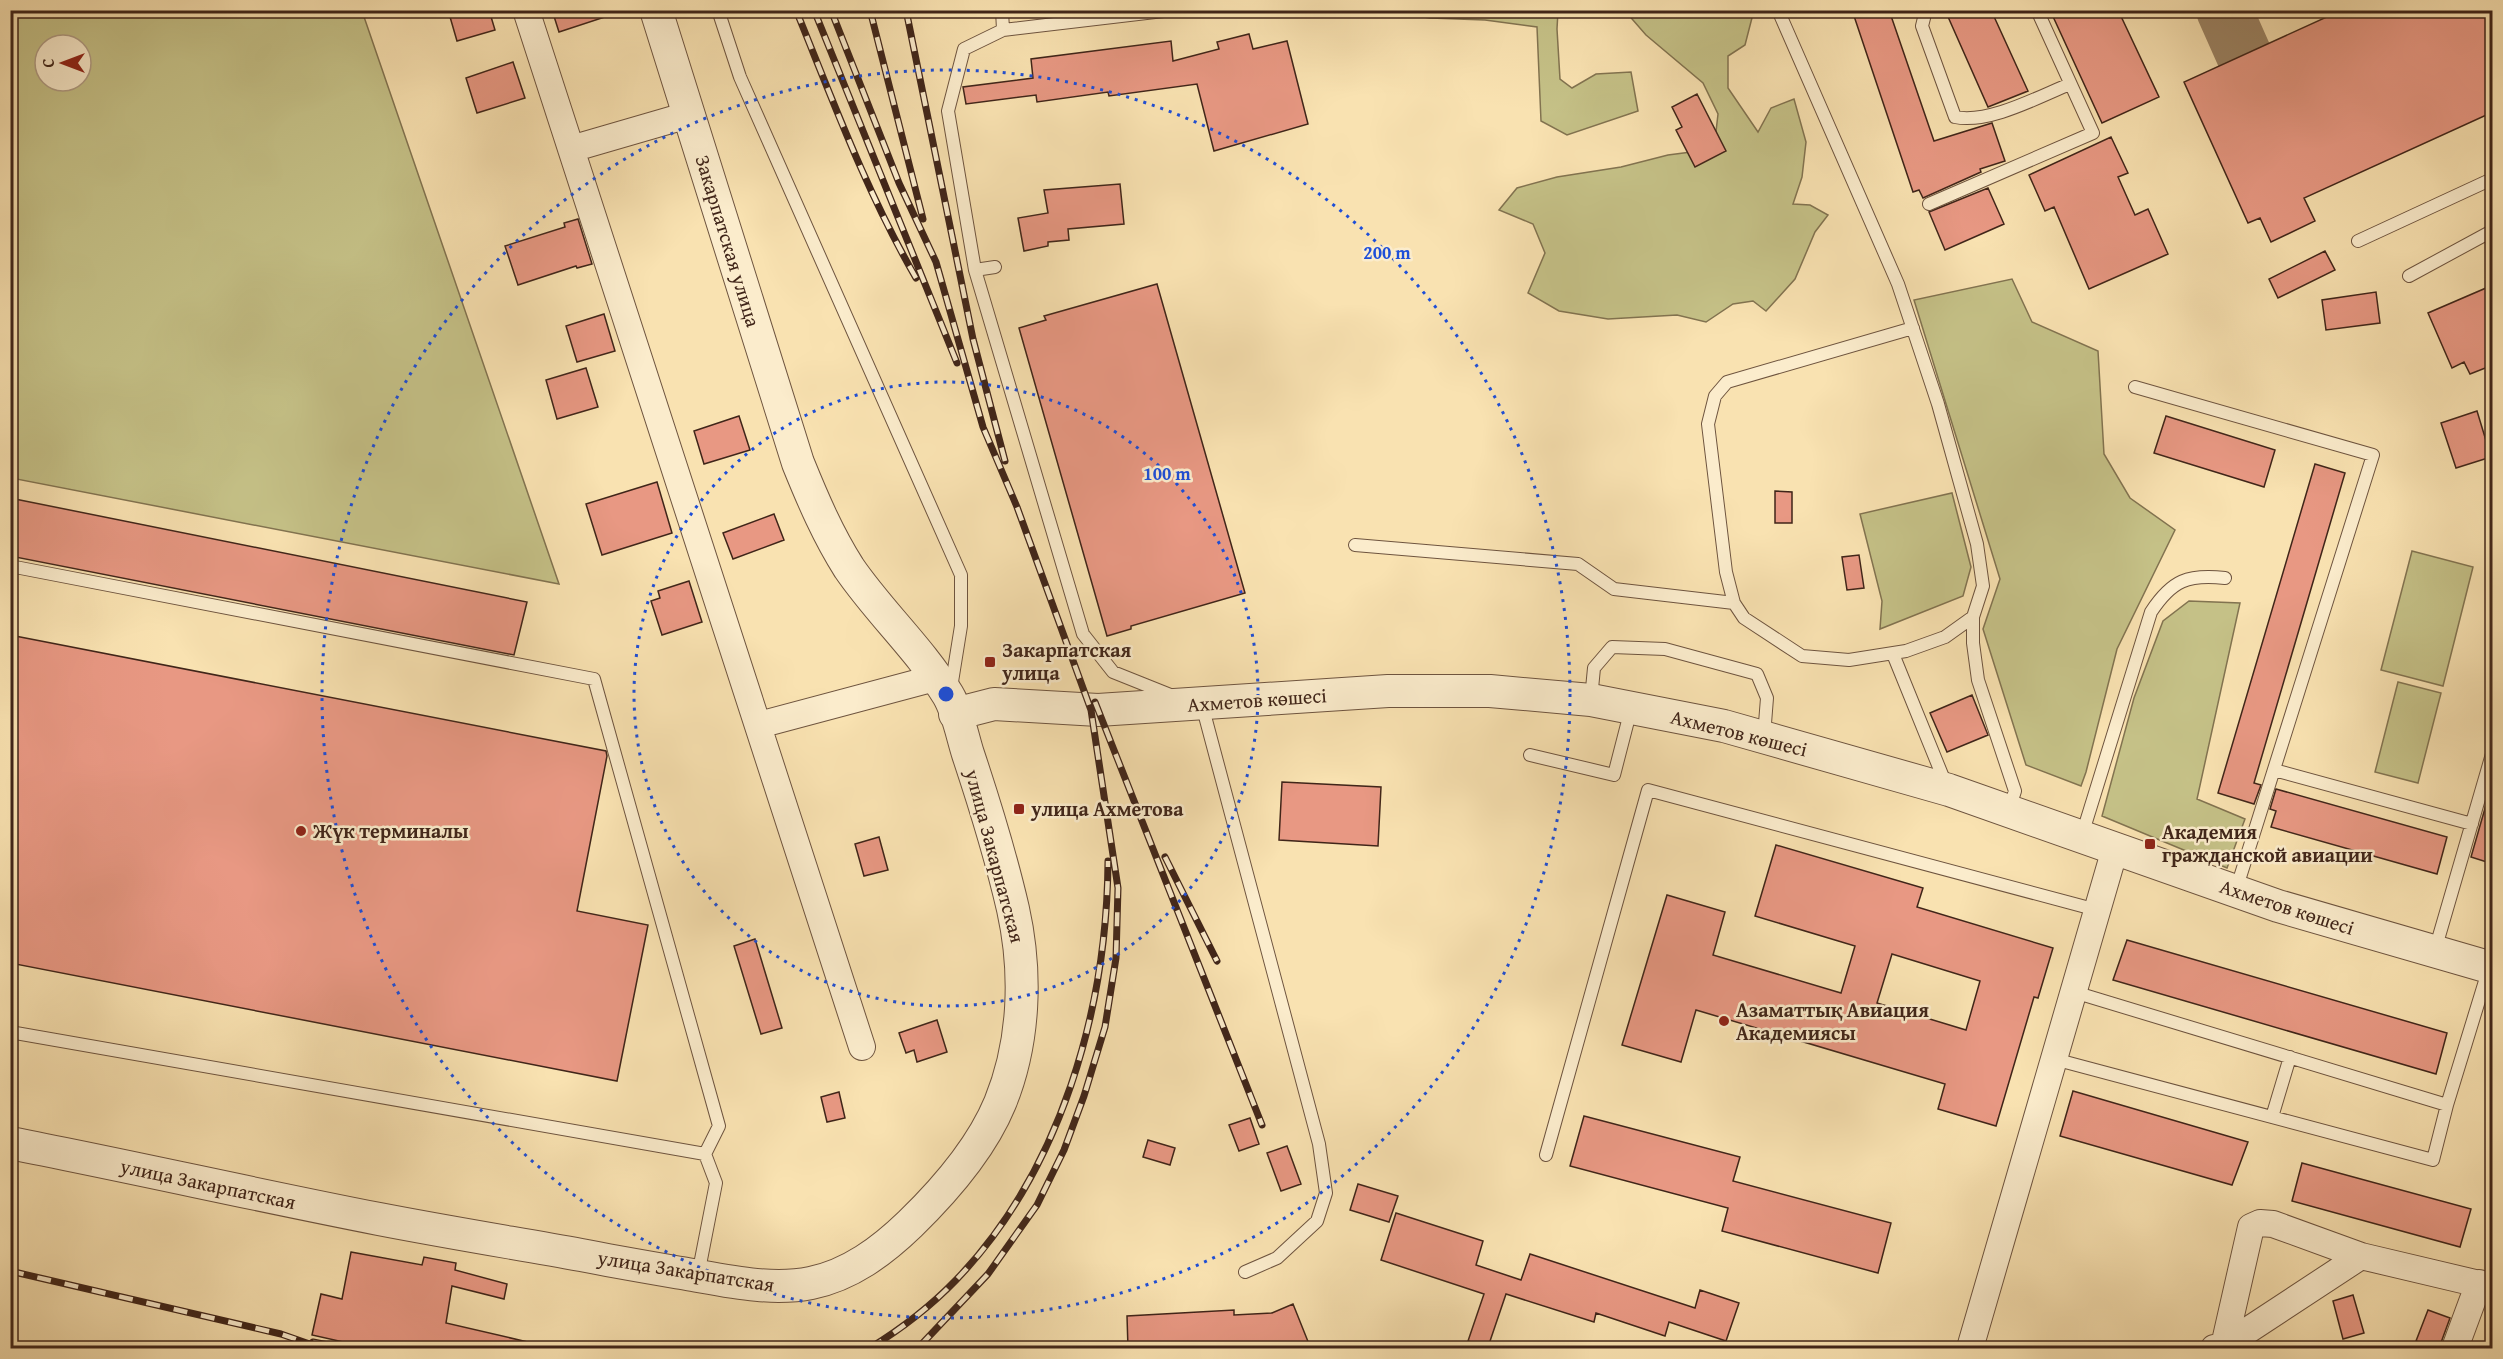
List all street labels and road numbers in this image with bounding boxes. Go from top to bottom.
street label: Закарпатская улица [689,151,769,331]
street label: Ахметов көшесі [1186,680,1328,719]
street label: Ахметов көшесі [1668,702,1811,764]
street label: улица Закарпатская [958,765,1033,946]
street label: Ахметов көшесі [2216,871,2358,942]
street label: улица Закарпатская [117,1151,298,1216]
street label: улица Закарпатская [595,1242,776,1299]

